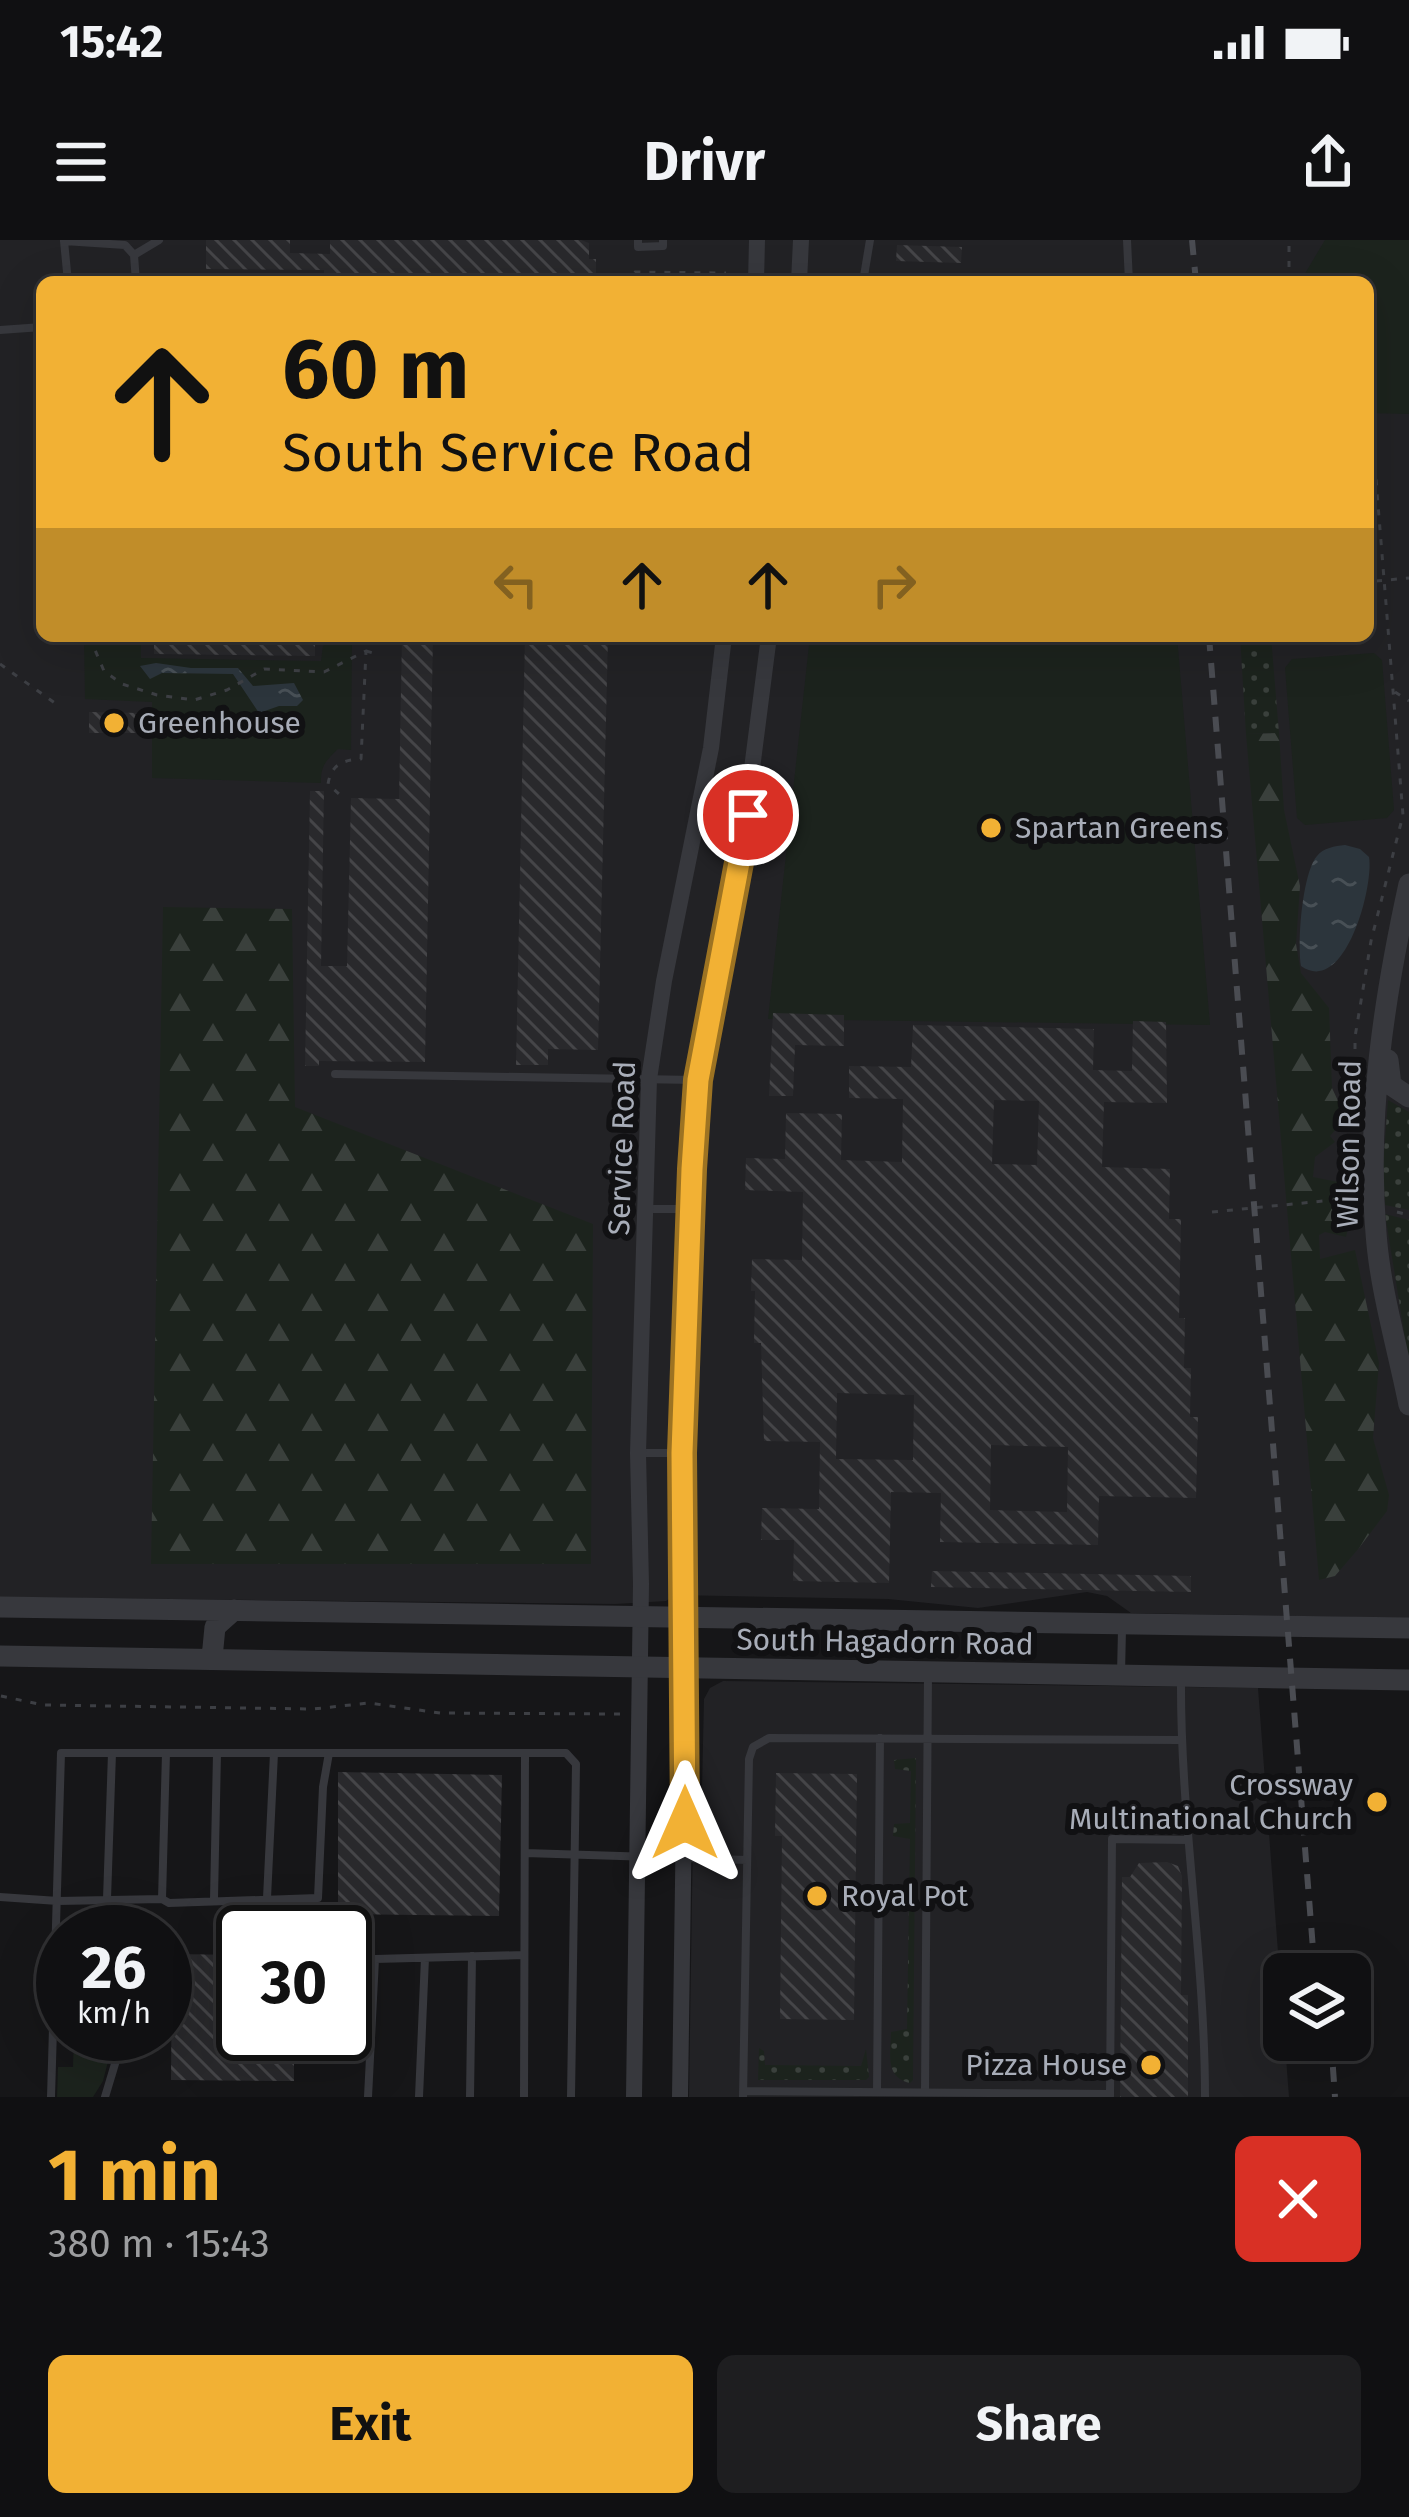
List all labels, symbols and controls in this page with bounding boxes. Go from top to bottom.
text: 15:42 [60,15,163,69]
icon: menu [48,129,114,195]
icon: share [1295,129,1361,195]
text: Drivr [644,130,765,194]
text: 60 m [282,319,469,420]
icon: ahead [84,324,240,480]
text: South Service Road [282,421,754,485]
icon: left [483,552,549,618]
icon: ahead [609,552,675,618]
icon: ahead [735,552,801,618]
icon: right [861,552,927,618]
place label: Greenhouse [138,705,301,741]
marker: Greenhouse [101,710,127,736]
pin [697,764,799,866]
icon: arrive [715,782,781,848]
place label: Spartan Greens [1015,810,1223,846]
marker: Spartan Greens [978,815,1004,841]
street label: Service Road [601,1060,643,1236]
street label: Wilson Road [1330,1060,1368,1228]
street label: South Hagadorn Road [736,1621,1034,1663]
position arrow [622,1760,748,1886]
place label: Crossway Multinational Church [1069,1767,1353,1837]
marker: Crossway Multinational Church [1364,1789,1390,1815]
place label: Royal Pot [841,1878,968,1914]
marker: Royal Pot [804,1883,830,1909]
speed limit sign: 30 [216,1905,372,2061]
text: 26 [82,1932,146,2004]
map controls [1263,1953,1371,2061]
button: layers [1263,1953,1371,2061]
text: km/h [77,1995,151,2031]
place label: Pizza House [965,2047,1127,2083]
marker: Pizza House [1138,2052,1164,2078]
text: 1 min [48,2133,221,2219]
button: close [1235,2136,1361,2262]
text: 380 m · 15:43 [48,2221,270,2267]
button: Exit [48,2355,693,2493]
button: Share [717,2355,1361,2493]

